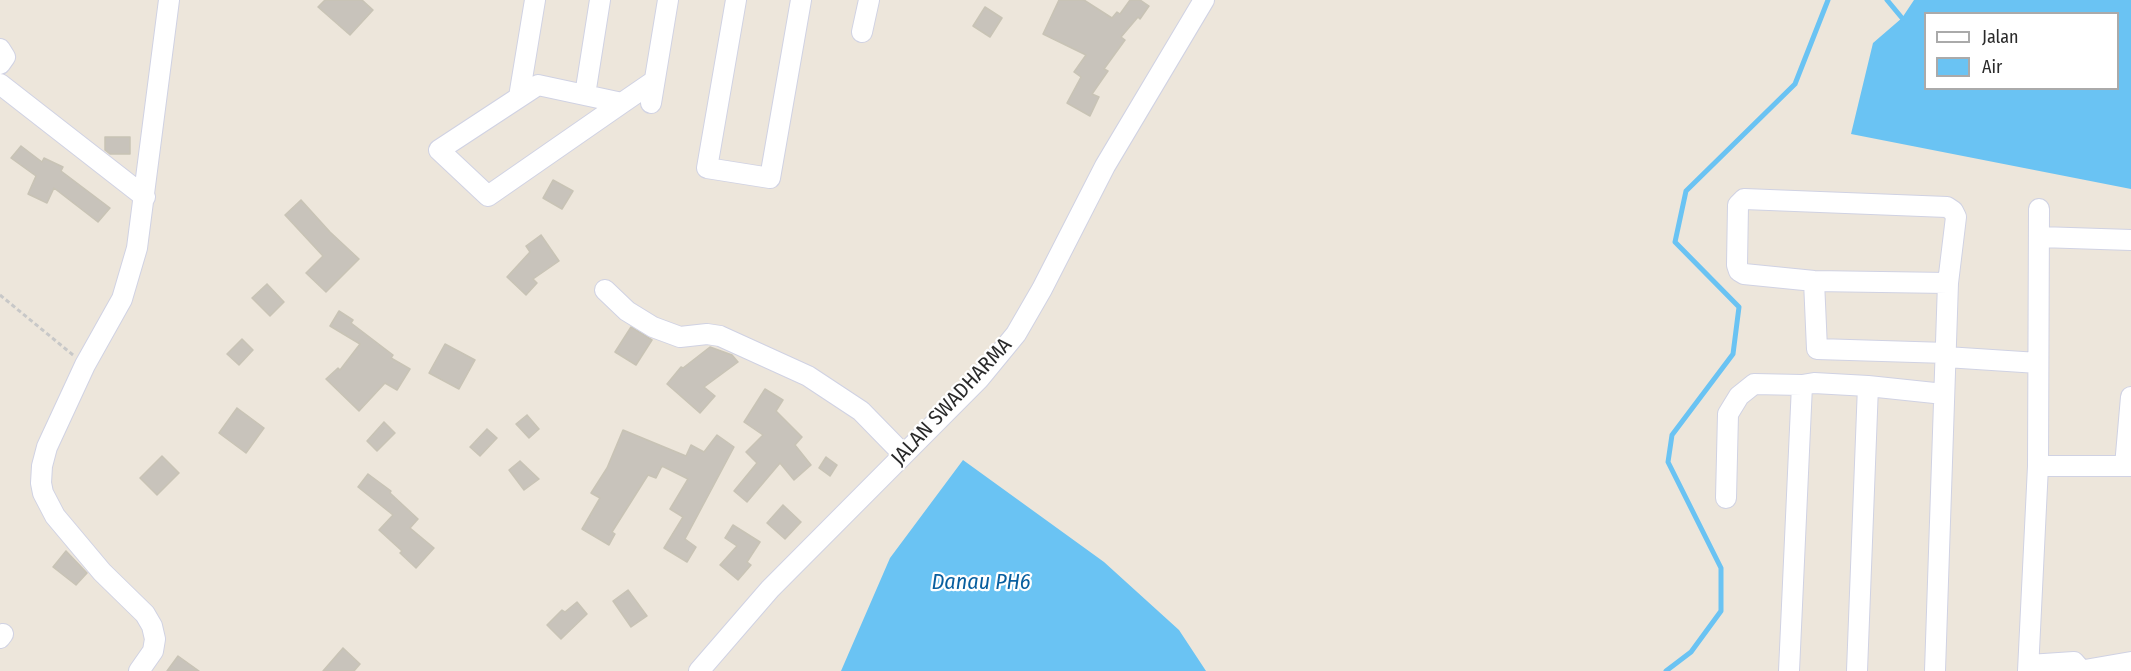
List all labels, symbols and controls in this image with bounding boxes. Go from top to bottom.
legend [1924,12,2119,90]
text: Jalan [1982,26,2019,48]
text: Air [1982,56,2002,78]
street label: JALAN SWADHARMA [886,333,1018,471]
water label: Danau PH6 [931,570,1031,596]

